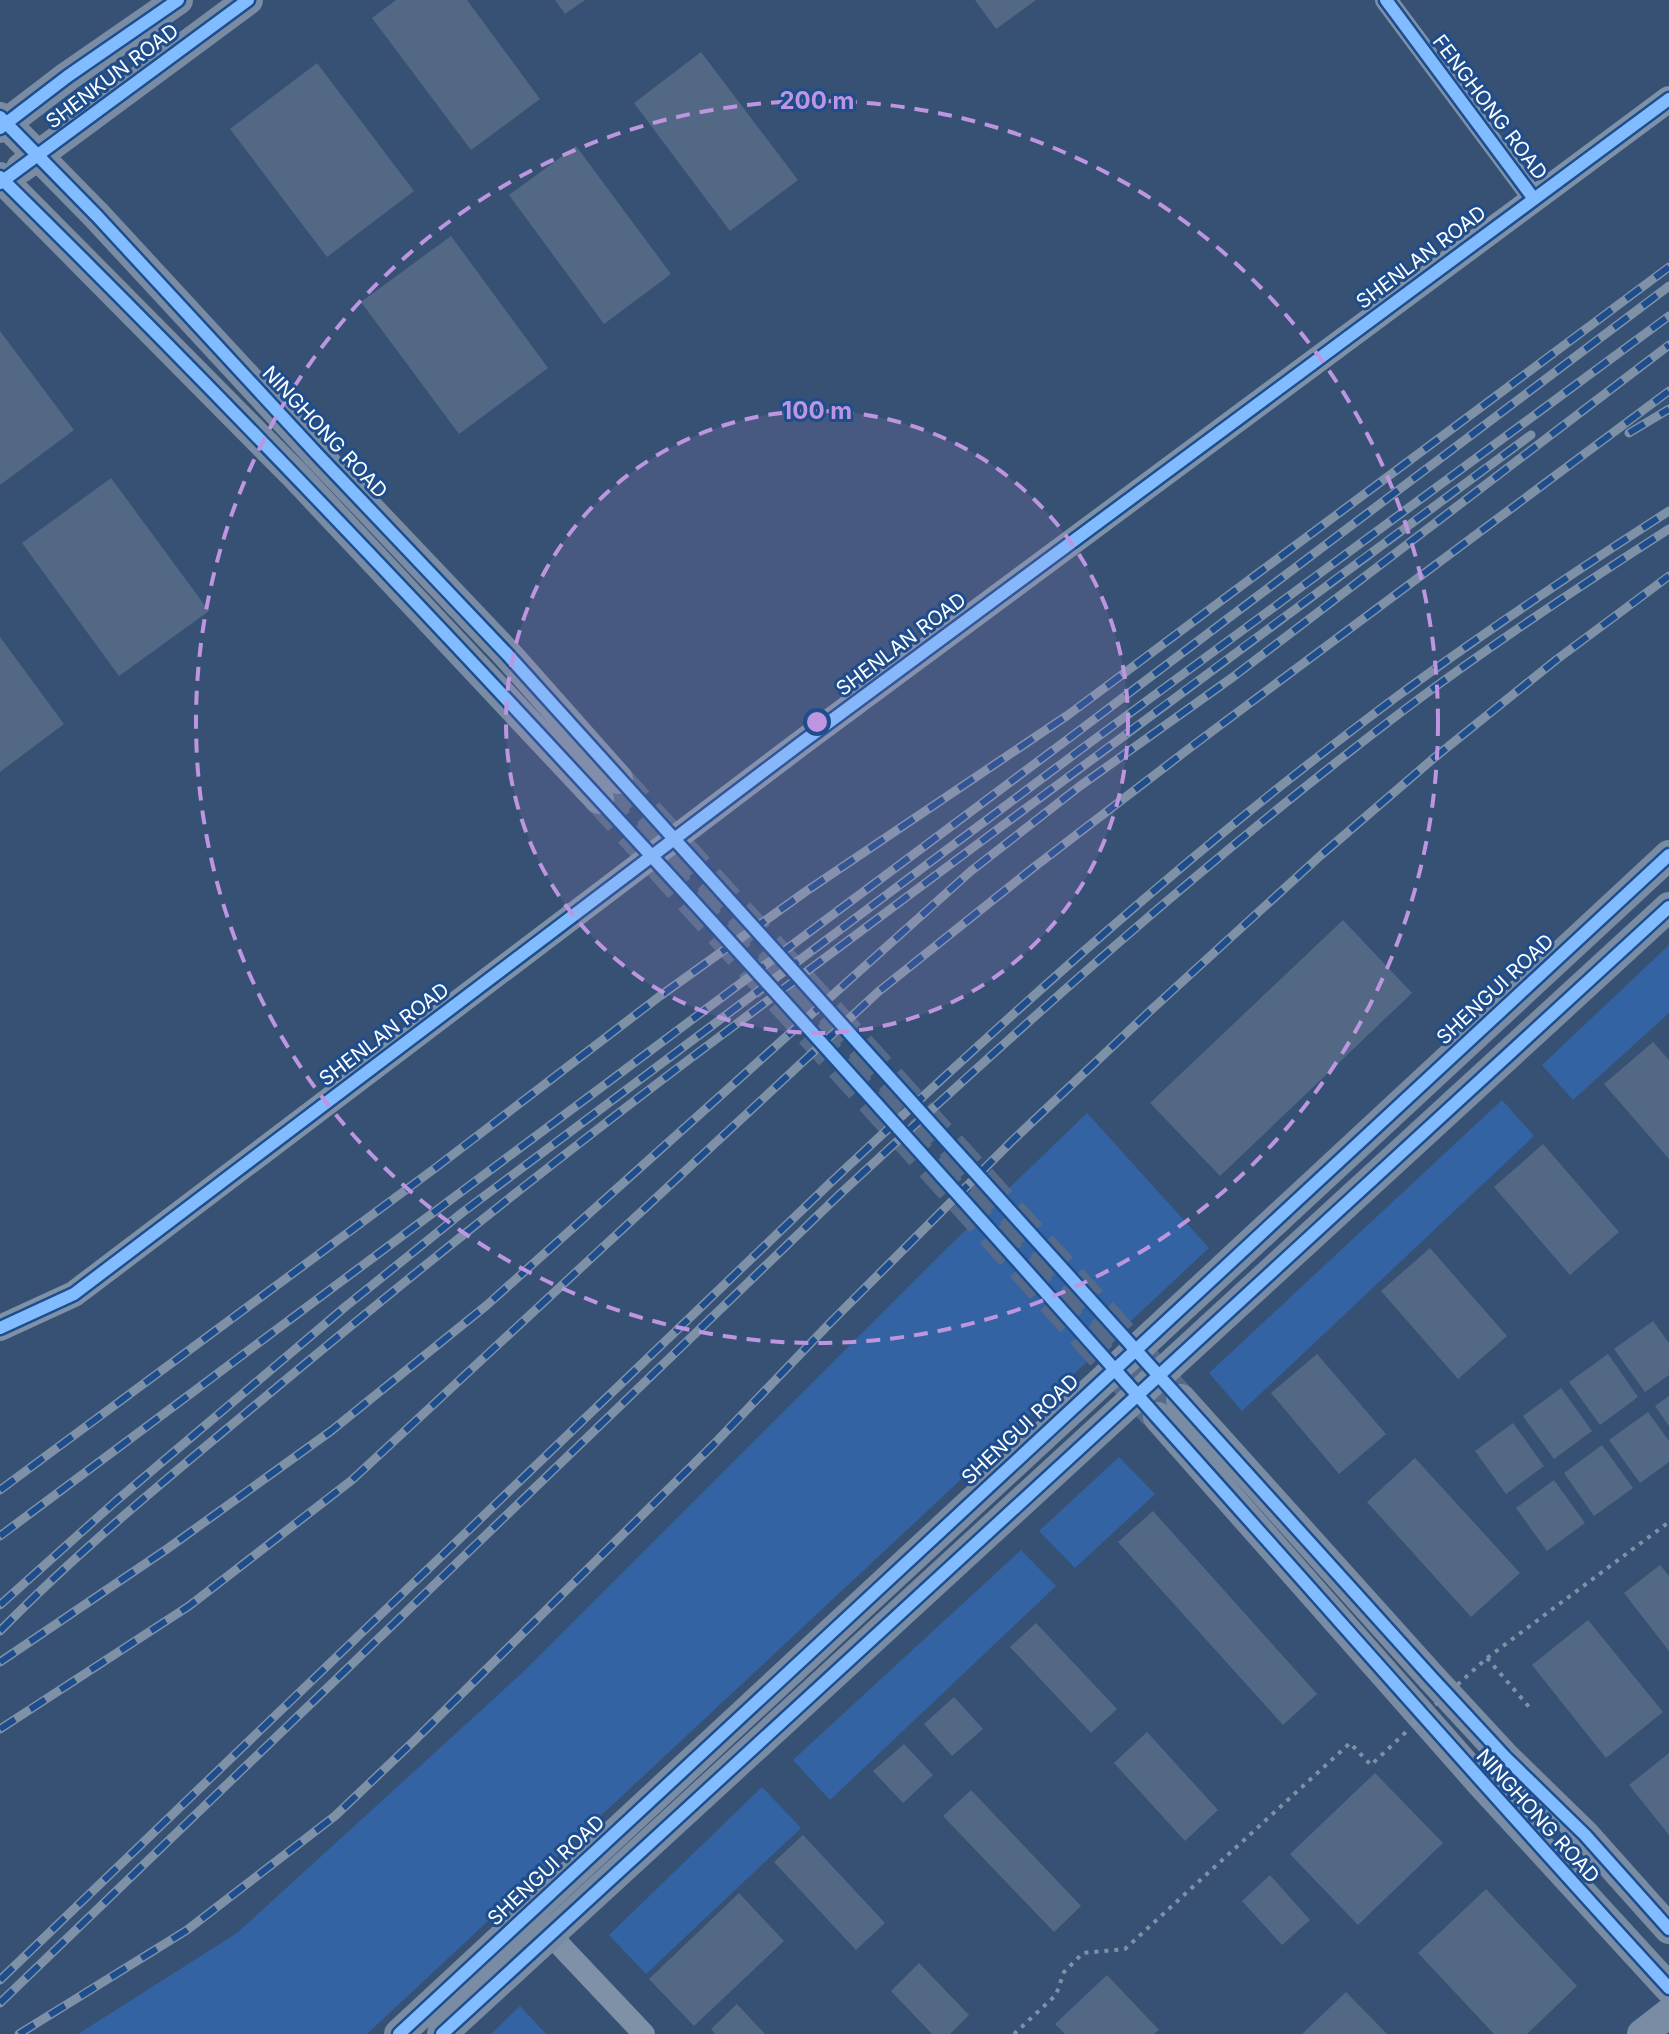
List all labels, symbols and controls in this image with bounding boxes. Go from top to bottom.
street label: SHENKUN ROAD [41,18,183,134]
street label: FENGHONG ROAD [1428,30,1552,184]
text: 200 m [779,86,855,115]
street label: SHENLAN ROAD [1351,200,1491,314]
street label: NINGHONG ROAD [258,361,392,503]
text: 100 m [782,396,852,425]
street label: SHENLAN ROAD [831,587,971,701]
centre of rings [803,708,831,736]
street label: SHENGUI ROAD [1431,929,1559,1049]
street label: SHENLAN ROAD [314,977,454,1091]
street label: SHENGUI ROAD [956,1369,1084,1489]
street label: NINGHONG ROAD [1472,1744,1604,1888]
street label: SHENGUI ROAD [482,1810,610,1930]

